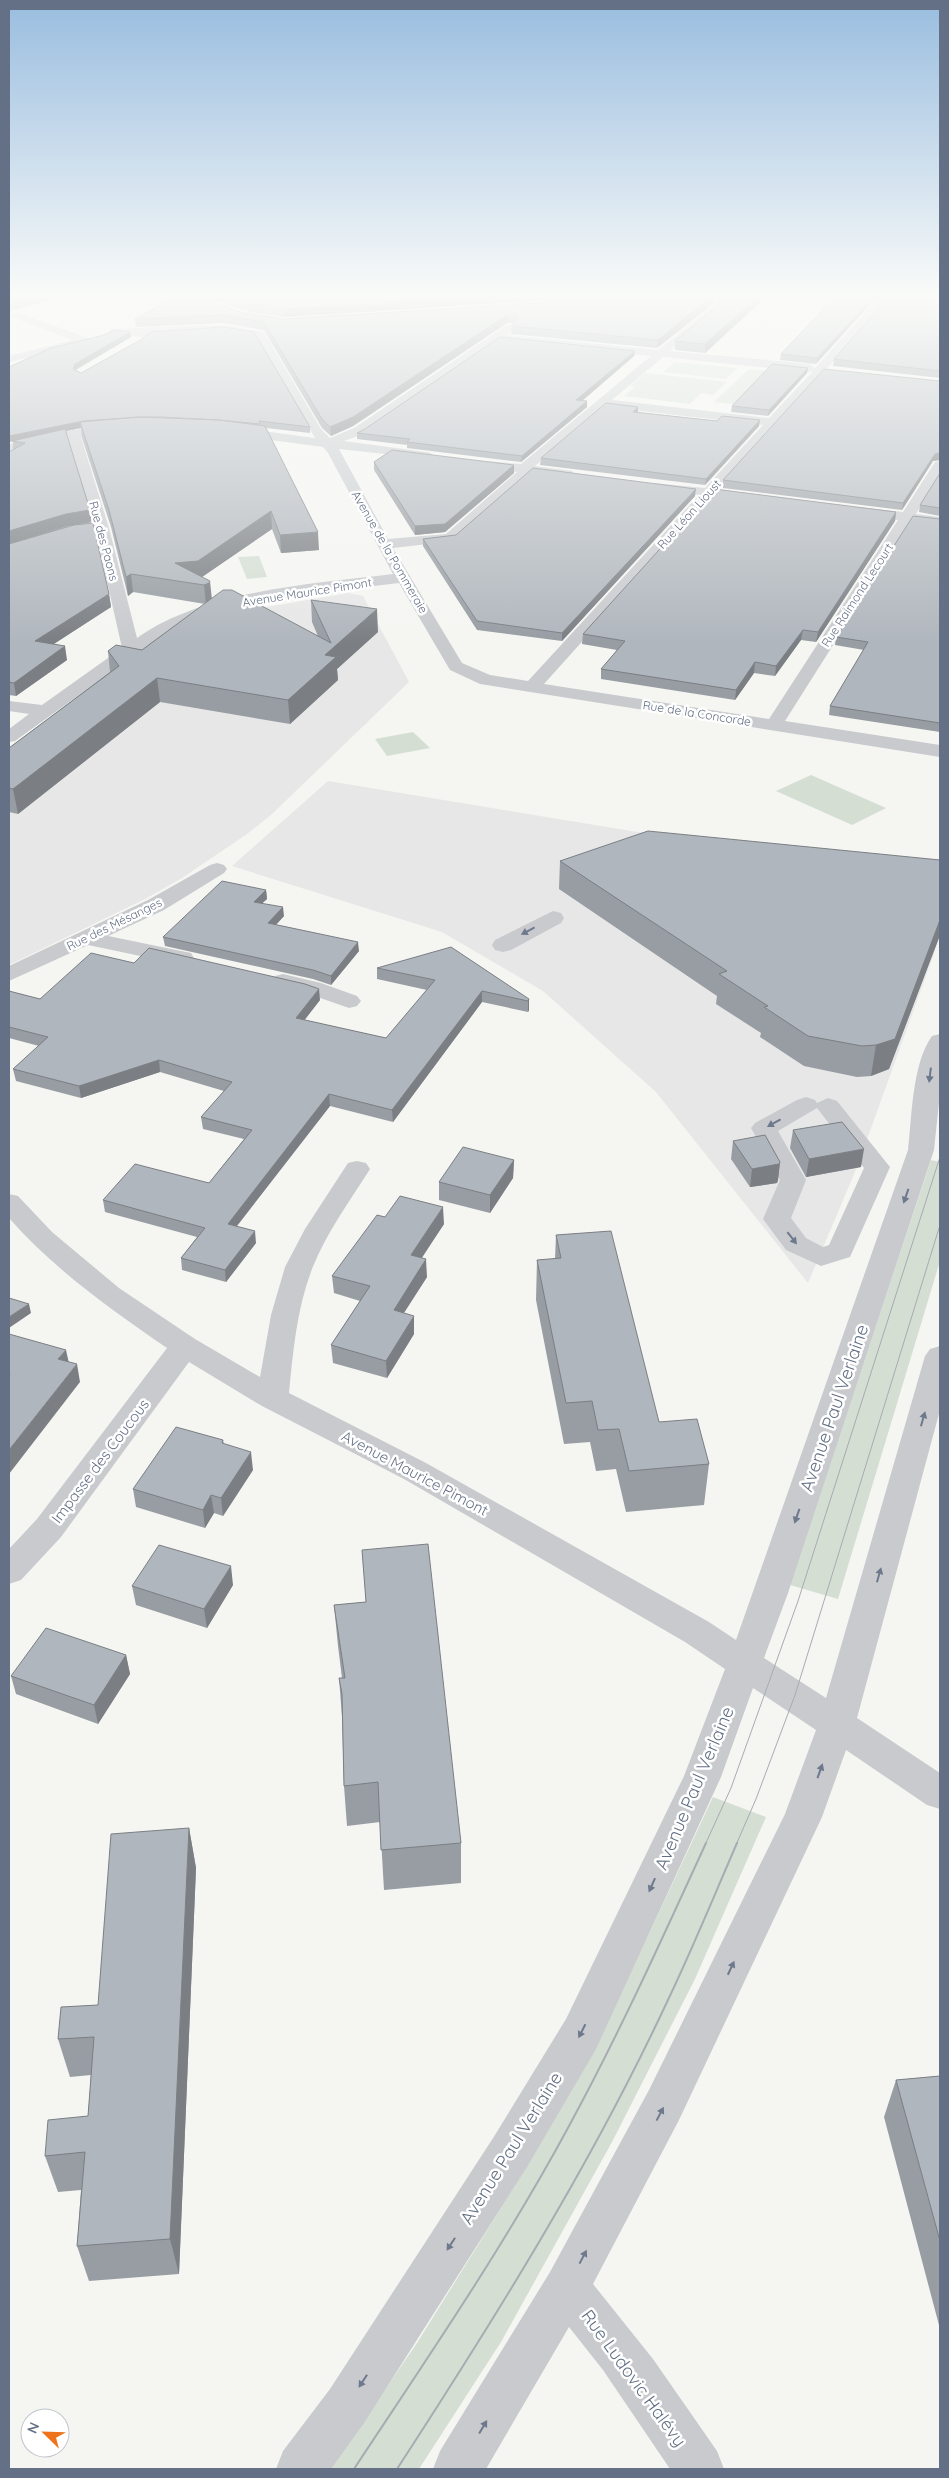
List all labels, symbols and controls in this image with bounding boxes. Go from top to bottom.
street label: Rue Léon Lioust [654,476,724,552]
street label: Avenue de la Pommeraie [349,488,431,616]
street label: Rue des Paons [86,499,122,583]
street label: Rue Raimond Lecourt [818,540,896,650]
street label: Avenue Maurice Pimont [241,574,373,610]
street label: Rue de la Concorde [642,697,752,729]
street label: Rue des Mésanges [64,894,164,954]
one-way arrow [522,927,535,936]
one-way arrow [926,1067,934,1083]
one-way arrow [767,1118,780,1127]
one-way arrow [902,1189,910,1204]
one-way arrow [787,1231,797,1245]
street label: Avenue Paul Verlaine [795,1321,873,1495]
street label: Impasse des Coucous [47,1395,153,1527]
one-way arrow [919,1411,927,1426]
street label: Avenue Maurice Pimont [338,1426,492,1520]
one-way arrow [793,1508,800,1523]
one-way arrow [875,1567,883,1582]
street label: Avenue Paul Verlaine [649,1703,739,1873]
one-way arrow [816,1763,824,1778]
one-way arrow [648,1878,656,1892]
one-way arrow [727,1961,735,1975]
one-way arrow [578,2024,586,2038]
street label: Avenue Paul Verlaine [455,2068,567,2228]
one-way arrow [656,2106,664,2121]
one-way arrow [446,2238,456,2251]
one-way arrow [579,2250,587,2264]
street label: Rue Ludovic Halévy [577,2305,691,2451]
one-way arrow [359,2374,368,2388]
north arrow [20,2408,70,2458]
text: N [23,2420,43,2436]
one-way arrow [479,2421,488,2434]

